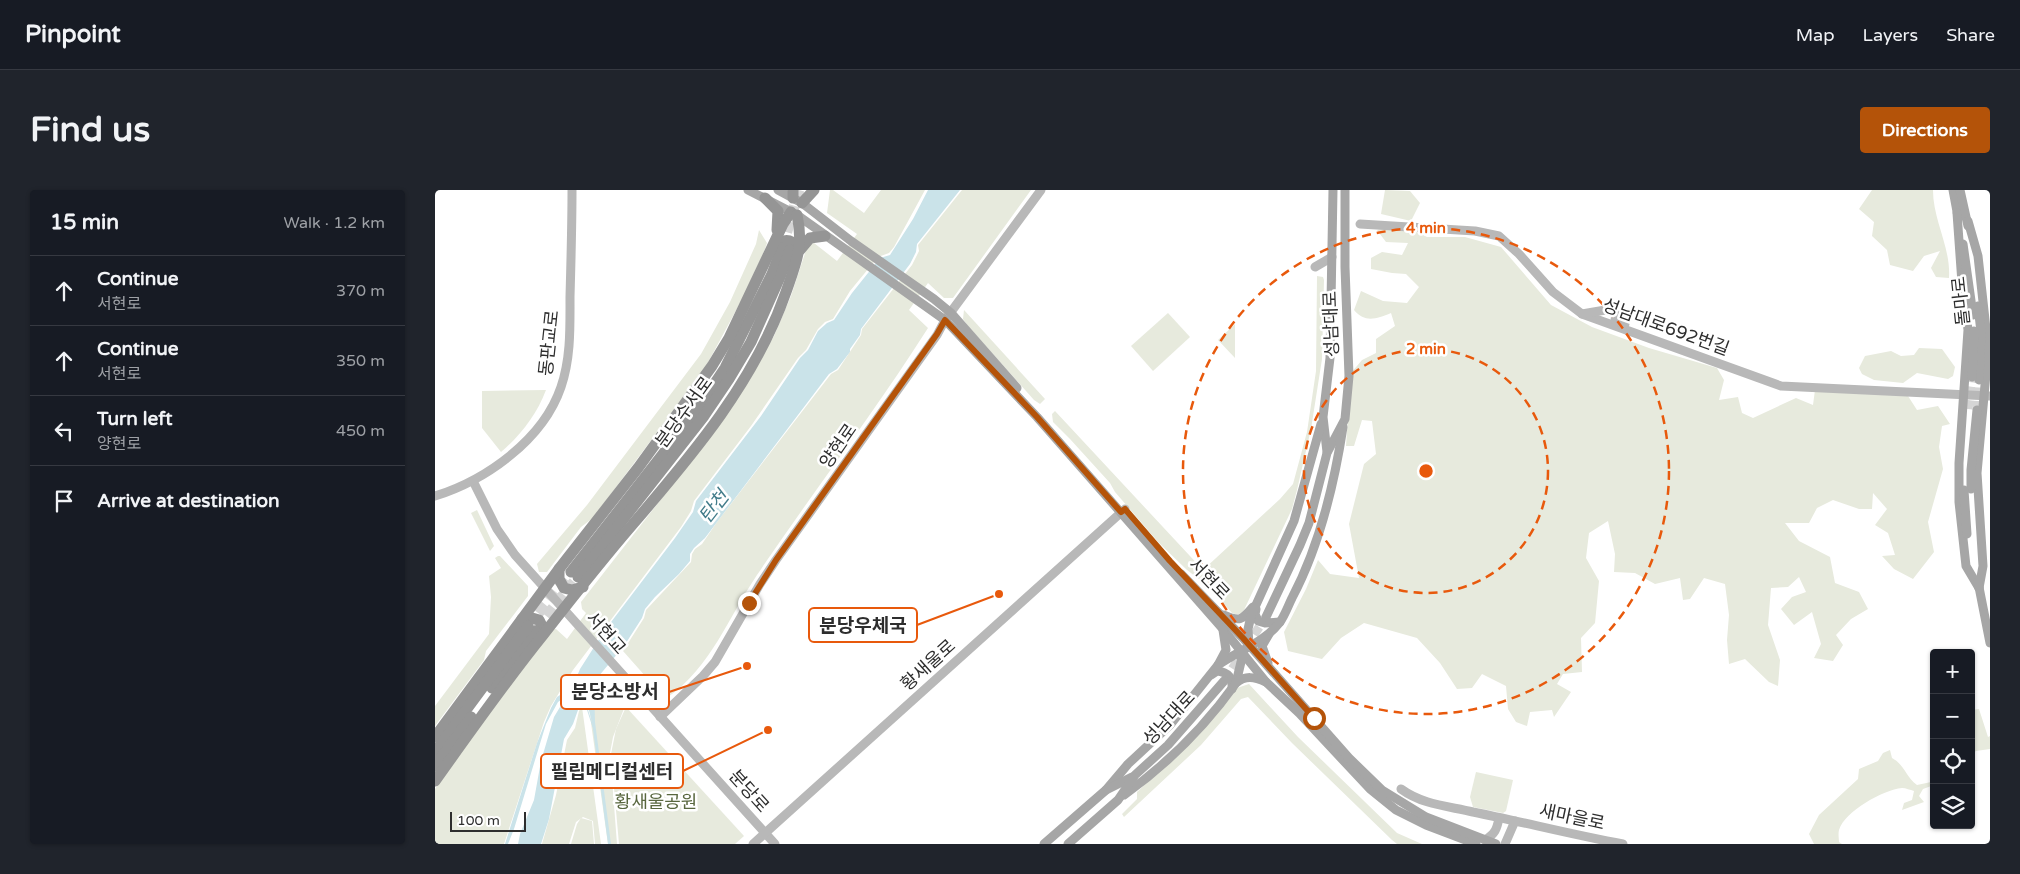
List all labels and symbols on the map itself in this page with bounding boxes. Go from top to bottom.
text: 4 min [1406,219,1446,237]
street label: 돌마로 [1947,275,1975,327]
street label: 성남대로 [1319,291,1343,357]
street label: 성남대로692번길 [1600,294,1732,360]
street label: 동판교로 [535,309,563,377]
text: 2 min [1406,340,1446,358]
street label: 분당수서로 [651,372,717,452]
street label: 양현로 [815,419,861,473]
centre of rings [1417,462,1435,480]
water label: 탄천 [695,485,734,528]
street label: 서현로 [1184,553,1234,605]
route end [738,592,761,615]
street label: 서현교 [581,607,631,659]
callout: 분당우체국 [809,608,917,642]
text: 분당우체국 [819,615,907,637]
street label: 황새울로 [896,635,960,695]
callout: 분당소방서 [561,675,669,709]
text: 분당소방서 [571,681,659,703]
street label: 성남대로 [1138,686,1200,750]
route start [1303,707,1326,730]
callout: 필립메디컬센터 [541,754,683,788]
text: 필립메디컬센터 [551,761,673,783]
street label: 분당로 [724,765,774,817]
park label: 황새울공원 [615,791,697,813]
street label: 새마을로 [1537,799,1607,835]
scale bar [450,809,526,832]

